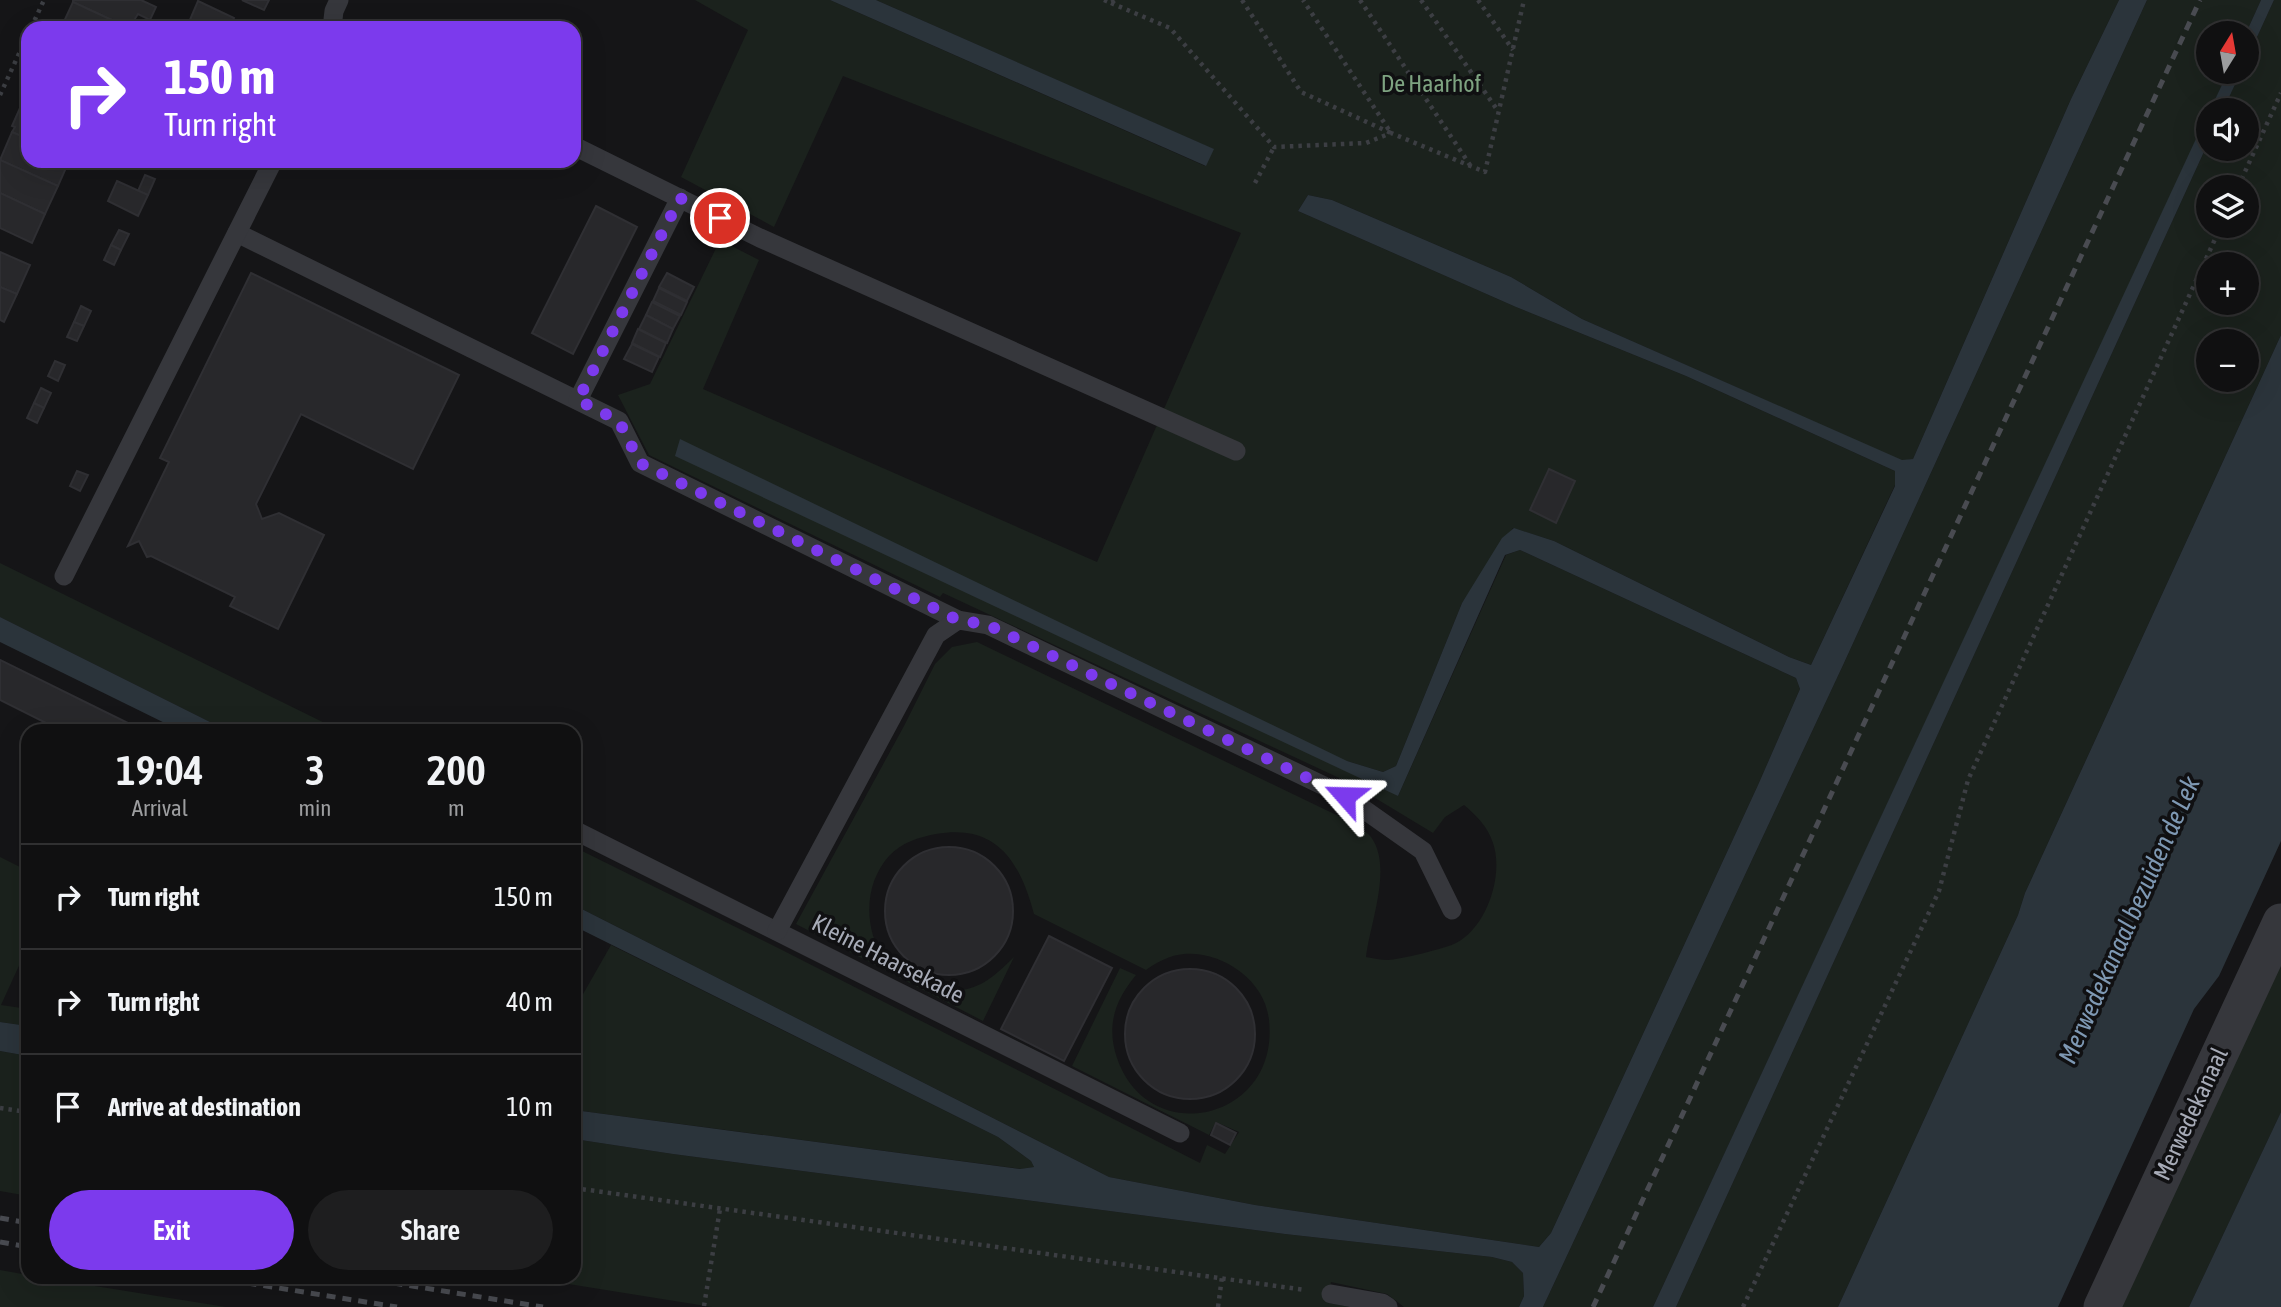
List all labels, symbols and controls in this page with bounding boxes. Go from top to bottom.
north arrow [2196,21,2259,84]
map controls [2196,21,2259,392]
text: 150 m [164,48,275,104]
icon: right [49,49,140,140]
park label: De Haarhof [1381,70,1482,97]
button: sound [2196,98,2259,161]
text: Turn right [164,106,277,143]
button: layers [2196,175,2259,238]
pin [690,188,750,248]
icon: arrive [701,199,739,237]
button: + [2196,252,2259,315]
button: − [2196,329,2259,392]
text: 19:04 [116,746,203,794]
text: 3 [305,746,325,794]
text: 200 [427,746,486,794]
position arrow [1308,759,1382,833]
water label: Merwedekanaal bezuiden de Lek [2052,771,2206,1068]
text: Arrival [132,795,188,821]
text: min [299,795,332,821]
text: m [448,795,465,821]
icon: right [49,878,87,916]
text: Turn right [108,882,199,912]
text: 150 m [494,882,553,912]
street label: Kleine Haarsekade [808,909,969,1008]
icon: right [49,983,87,1021]
text: Turn right [108,987,199,1017]
text: 40 m [506,987,553,1017]
street label: Merwedekanaal [2148,1043,2233,1184]
icon: arrive [49,1088,87,1126]
text: Arrive at destination [108,1092,301,1122]
text: 10 m [506,1092,553,1122]
button: Exit [49,1190,294,1270]
button: Share [308,1190,553,1270]

